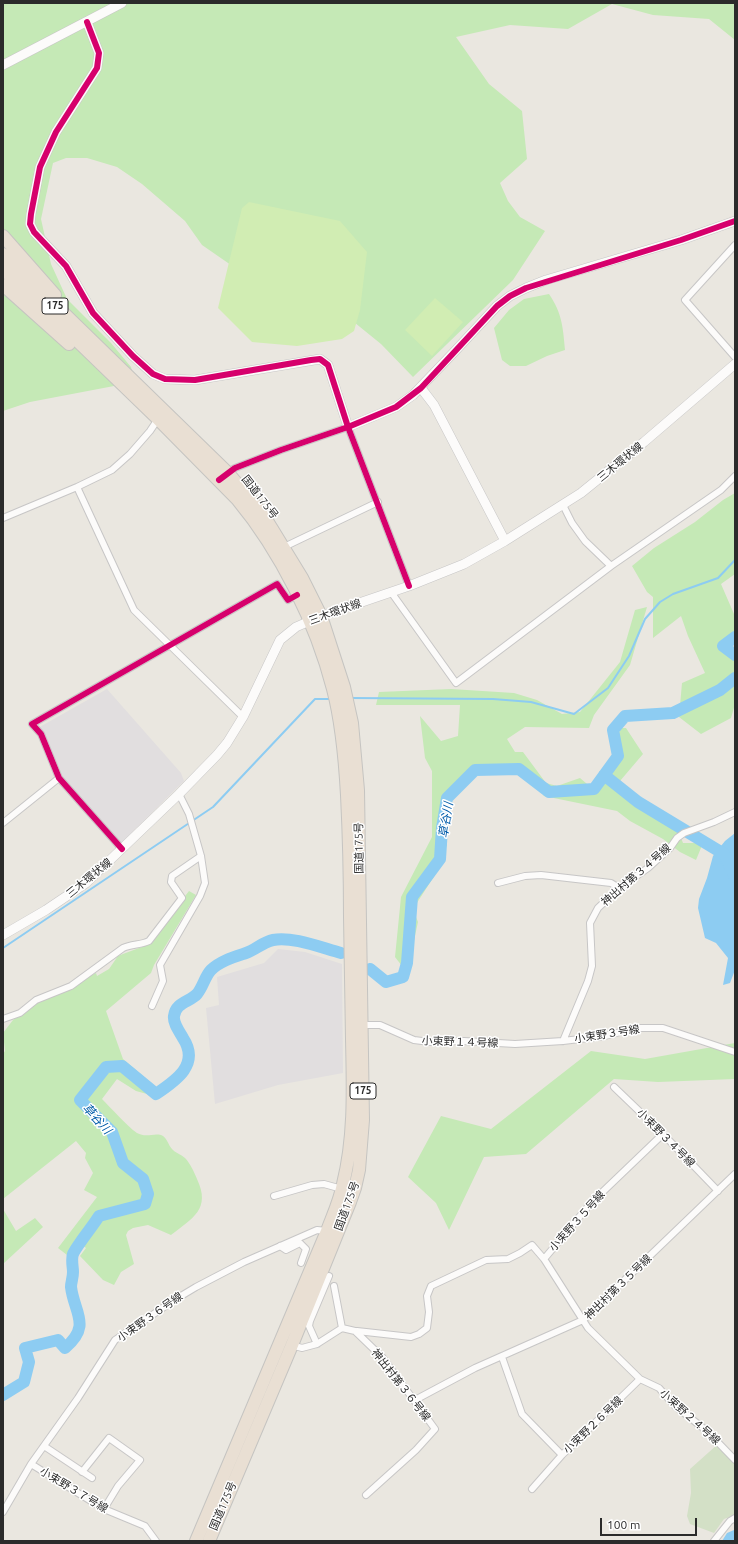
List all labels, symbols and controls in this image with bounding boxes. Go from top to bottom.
road number: 175 [42,298,68,314]
street label: 三木環状線 [594,440,646,484]
street label: 国道175号 [239,473,281,521]
street label: 三木環状線 [307,596,363,628]
water label: 草谷川 [436,801,456,839]
street label: 国道175号 [352,822,366,874]
street label: 神出村第３４号線 [598,841,674,909]
street label: 三木環状線 [63,856,115,900]
street label: 小束野３号線 [573,1022,641,1046]
street label: 小束野１４号線 [421,1034,499,1050]
road number: 175 [350,1083,376,1099]
water label: 草谷川 [80,1101,114,1137]
street label: 小束野３４号線 [634,1106,698,1170]
street label: 国道175号 [332,1179,362,1233]
street label: 小束野３５号線 [546,1188,608,1254]
street label: 神出村第３５号線 [582,1252,654,1322]
street label: 小束野３６号線 [115,1290,185,1344]
street label: 神出村第３６号線 [369,1346,433,1424]
street label: 小束野２４号線 [657,1386,723,1448]
street label: 小束野２６号線 [561,1394,625,1456]
street label: 小束野３７号線 [38,1465,110,1515]
street label: 国道175号 [207,1480,239,1532]
scale bar [602,1510,699,1536]
text: 100 m [607,1518,640,1531]

